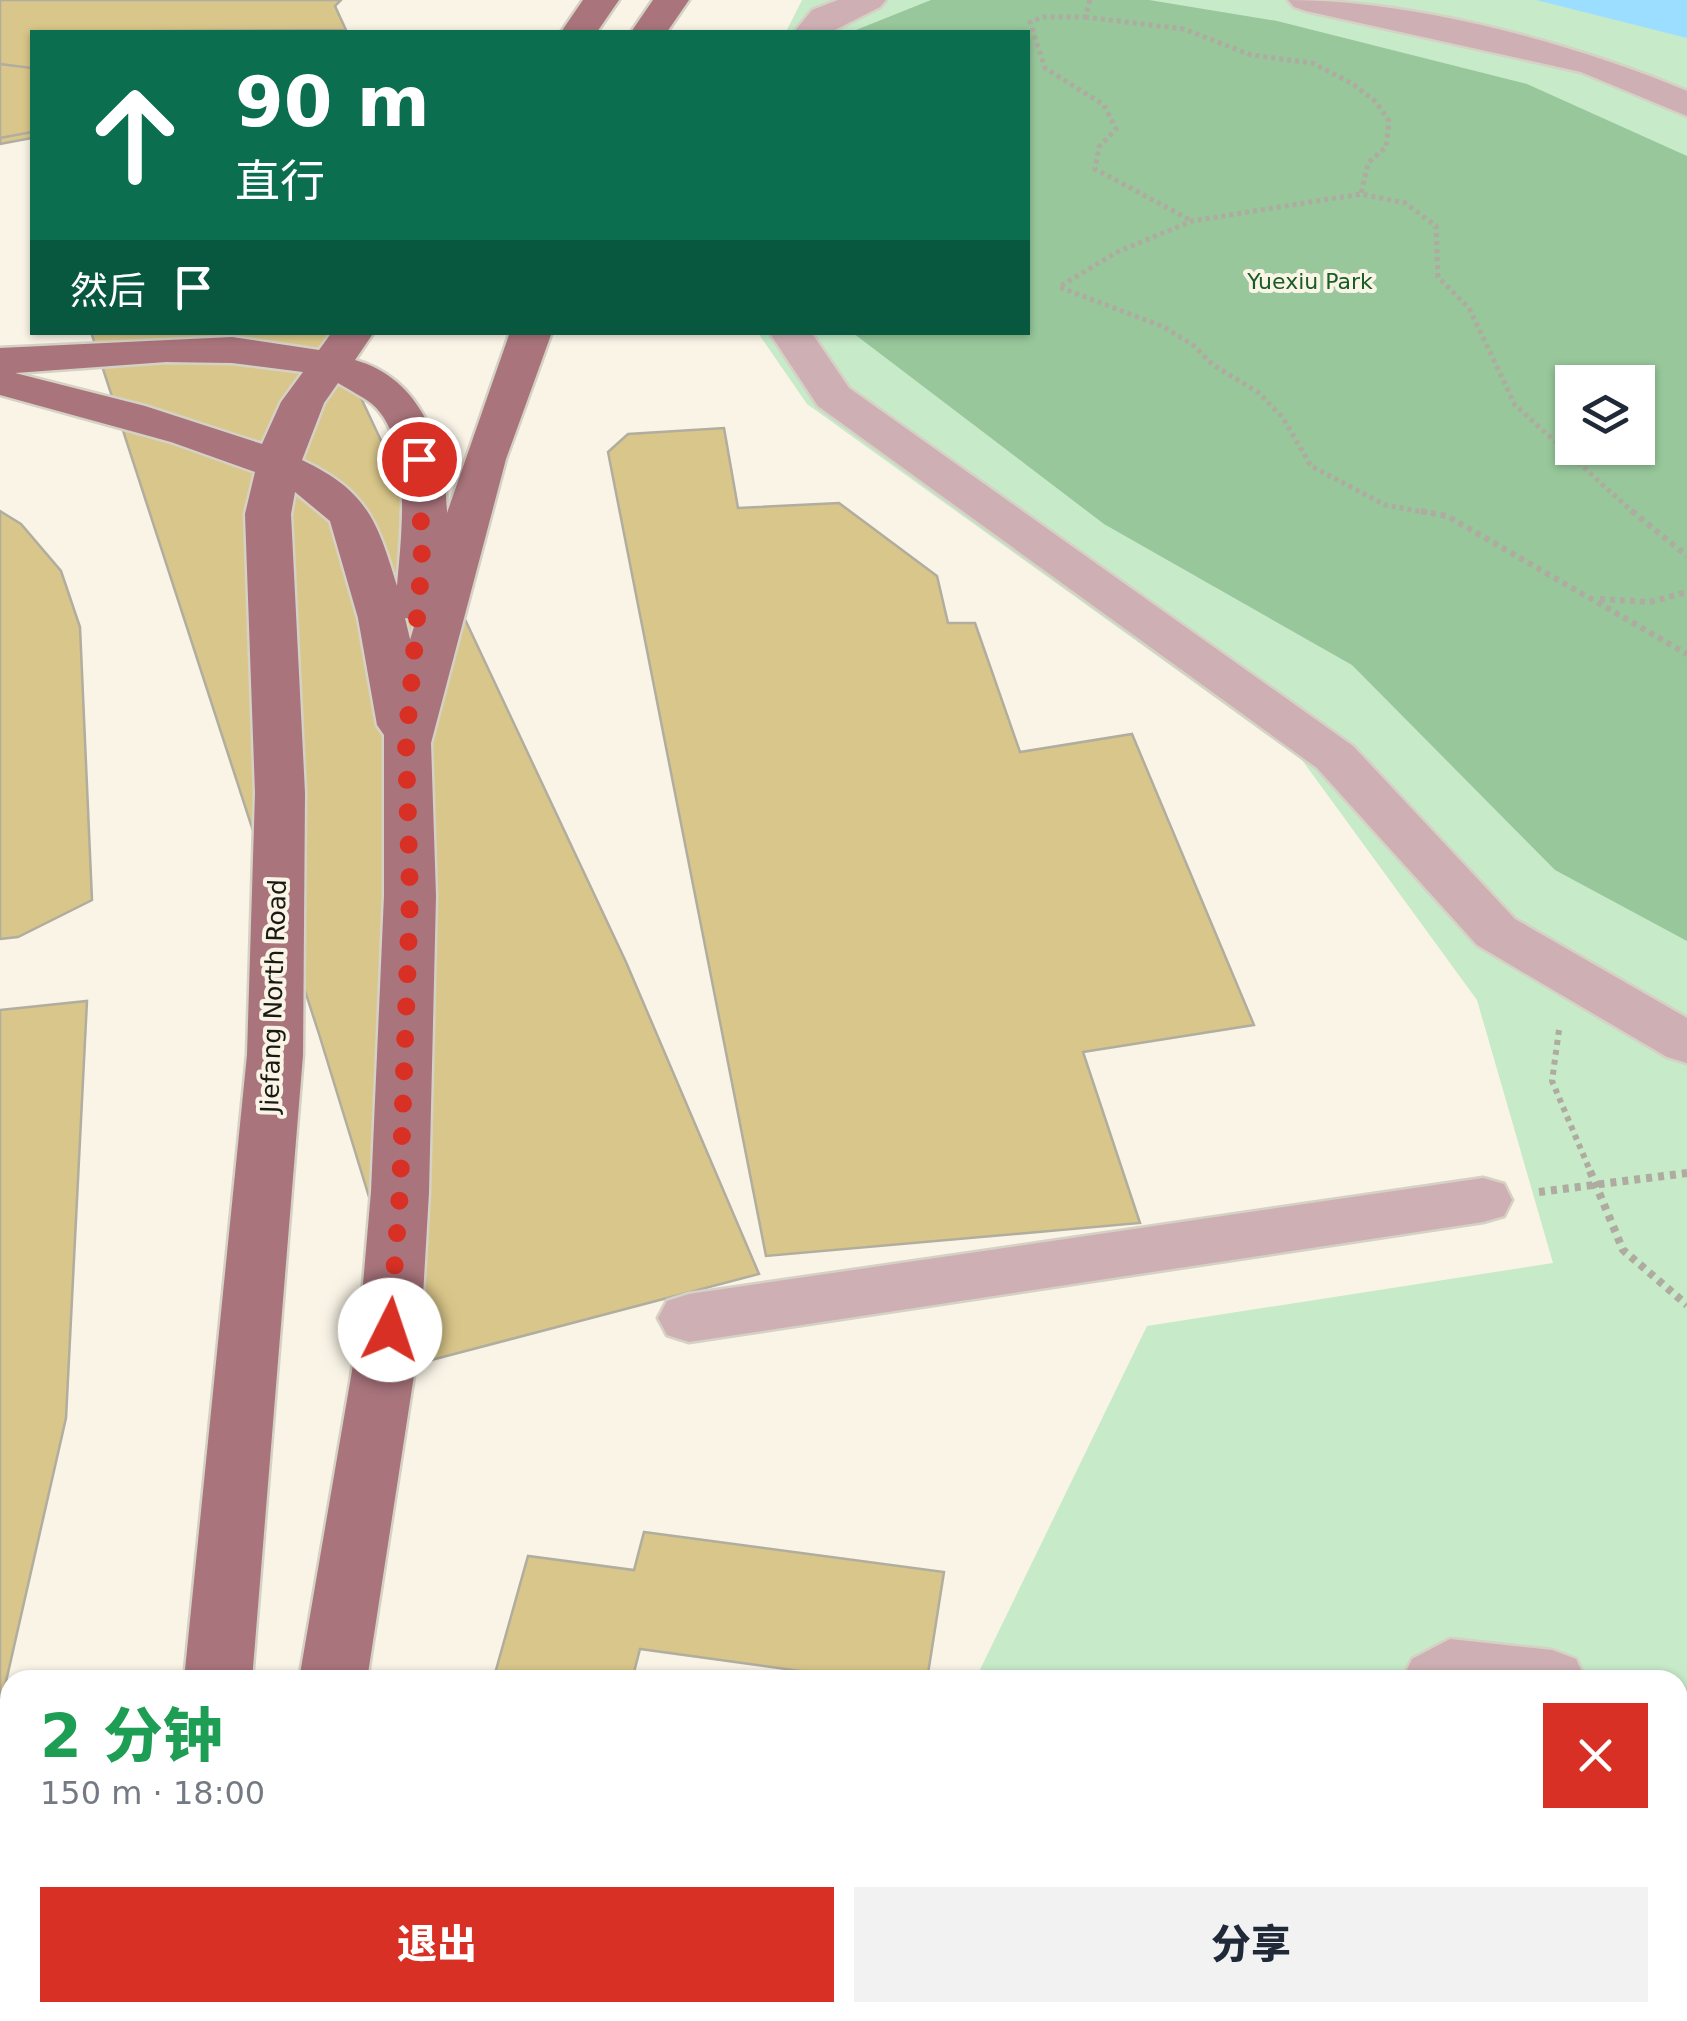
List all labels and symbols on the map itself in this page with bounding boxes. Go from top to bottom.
park label: Yuexiu Park [1246,269,1373,294]
pin [377,417,462,502]
street label: Jiefang North Road [255,879,292,1115]
position arrow [338,1278,442,1382]

